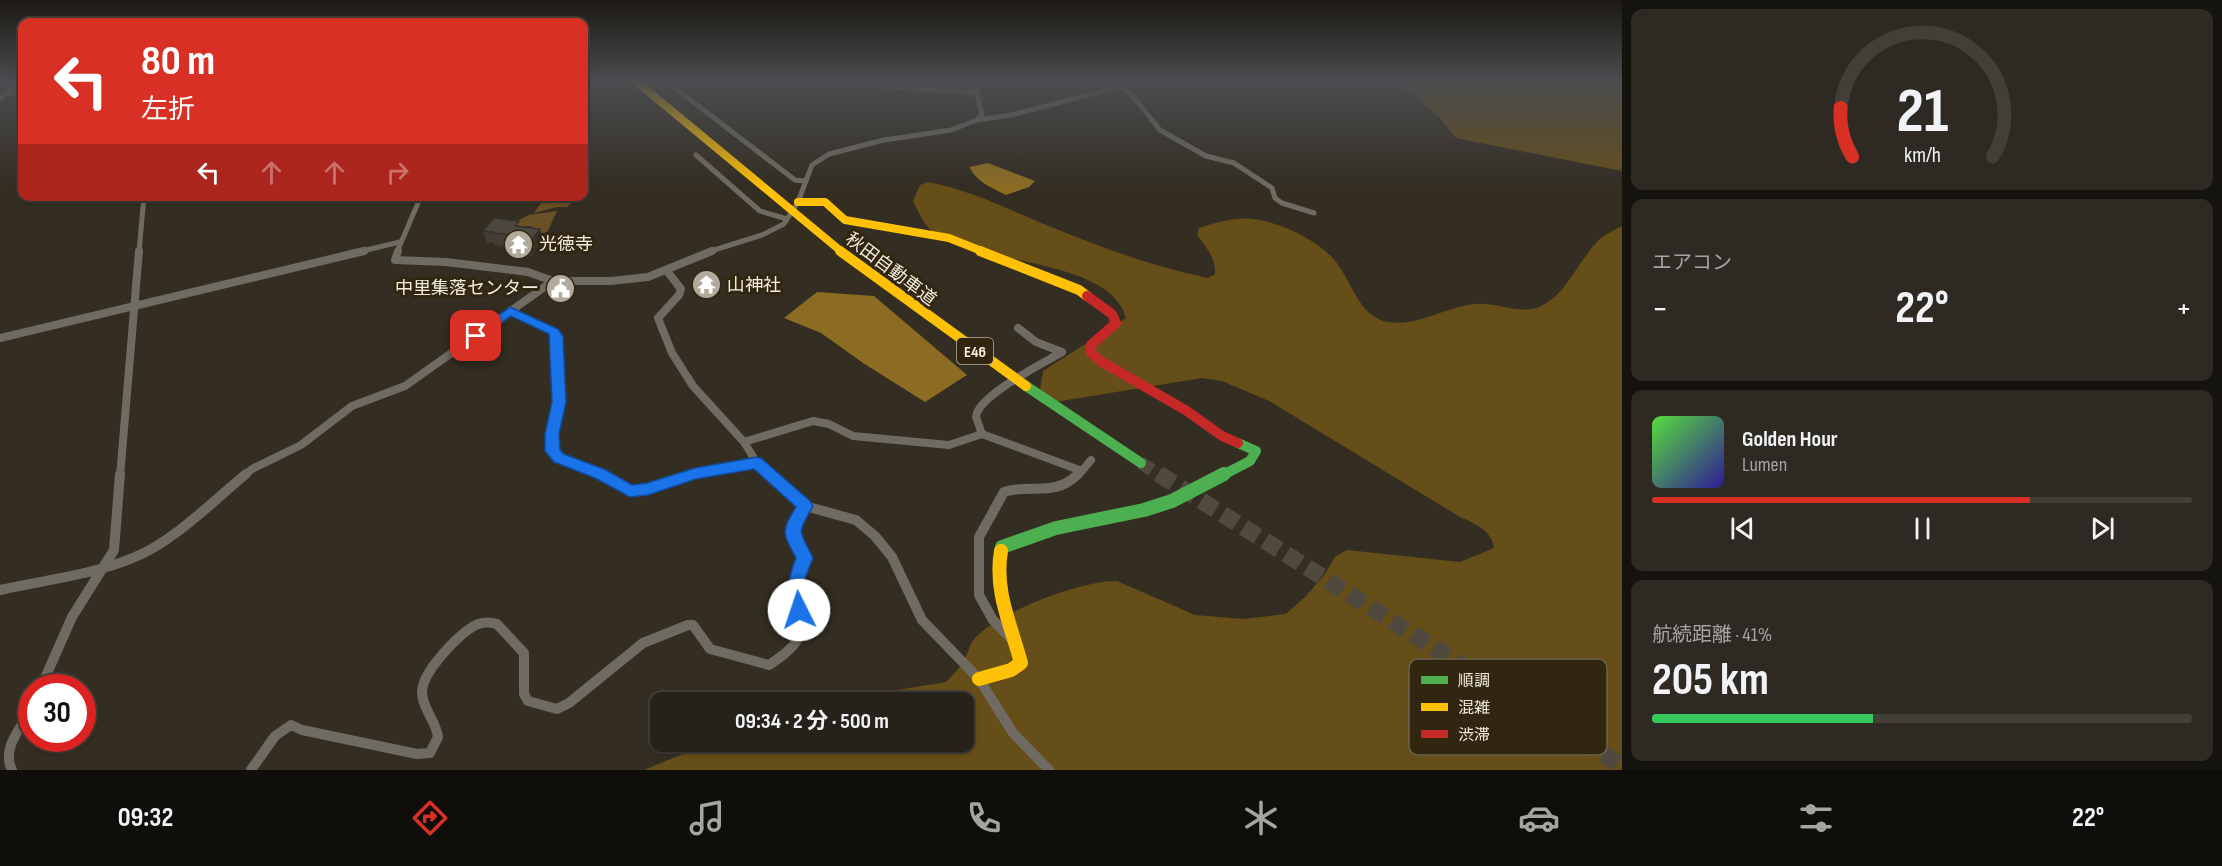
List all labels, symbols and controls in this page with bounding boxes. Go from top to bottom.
text: 80 m [141,36,215,87]
icon: left [42,42,120,120]
text: 21 [1896,75,1948,150]
text: 左折 [141,94,195,126]
text: km/h [1903,143,1941,168]
icon: left [192,156,225,189]
icon: ahead [255,156,288,189]
icon: ahead [318,156,351,189]
icon: right [381,156,414,189]
temple icon: 光徳寺 [502,228,534,260]
street label: 秋田自動車道 [841,229,940,310]
place label: 光徳寺 [539,234,593,255]
text: エアコン [1652,251,1732,275]
temple icon: 山神社 [690,269,722,301]
public building icon: 中里集落センター [544,272,576,304]
place label: 山神社 [727,275,781,296]
place label: 中里集落センター [395,278,539,299]
text: 22° [1895,281,1949,336]
text: − [1652,289,1668,329]
text: + [2176,289,2192,329]
pin [450,310,501,361]
icon: arrive [459,319,492,352]
road number: E46 [957,338,993,364]
text: Golden Hour [1742,426,1838,453]
text: Lumen [1742,453,1787,477]
icon: previous [1726,512,1759,545]
icon: pause [1906,512,1939,545]
icon: next [2086,512,2119,545]
position arrow [767,578,831,642]
text: 航続距離 · 41% [1652,623,1772,647]
text: 205 km [1652,653,1769,708]
legend [1409,659,1607,755]
text: 順調 [1458,672,1490,691]
speed limit sign: 30 [18,674,96,752]
text: 混雑 [1458,699,1490,718]
text: 09:34 · 2 分 · 500 m [735,708,889,735]
text: 渋滞 [1458,726,1490,745]
icon: directions [409,797,451,839]
icon: music [686,797,728,839]
icon: phone [963,797,1005,839]
icon: climate [1240,797,1282,839]
icon: car [1518,797,1560,839]
icon: filters [1795,797,1837,839]
text: 09:32 [118,802,173,834]
text: 22° [2072,802,2104,834]

